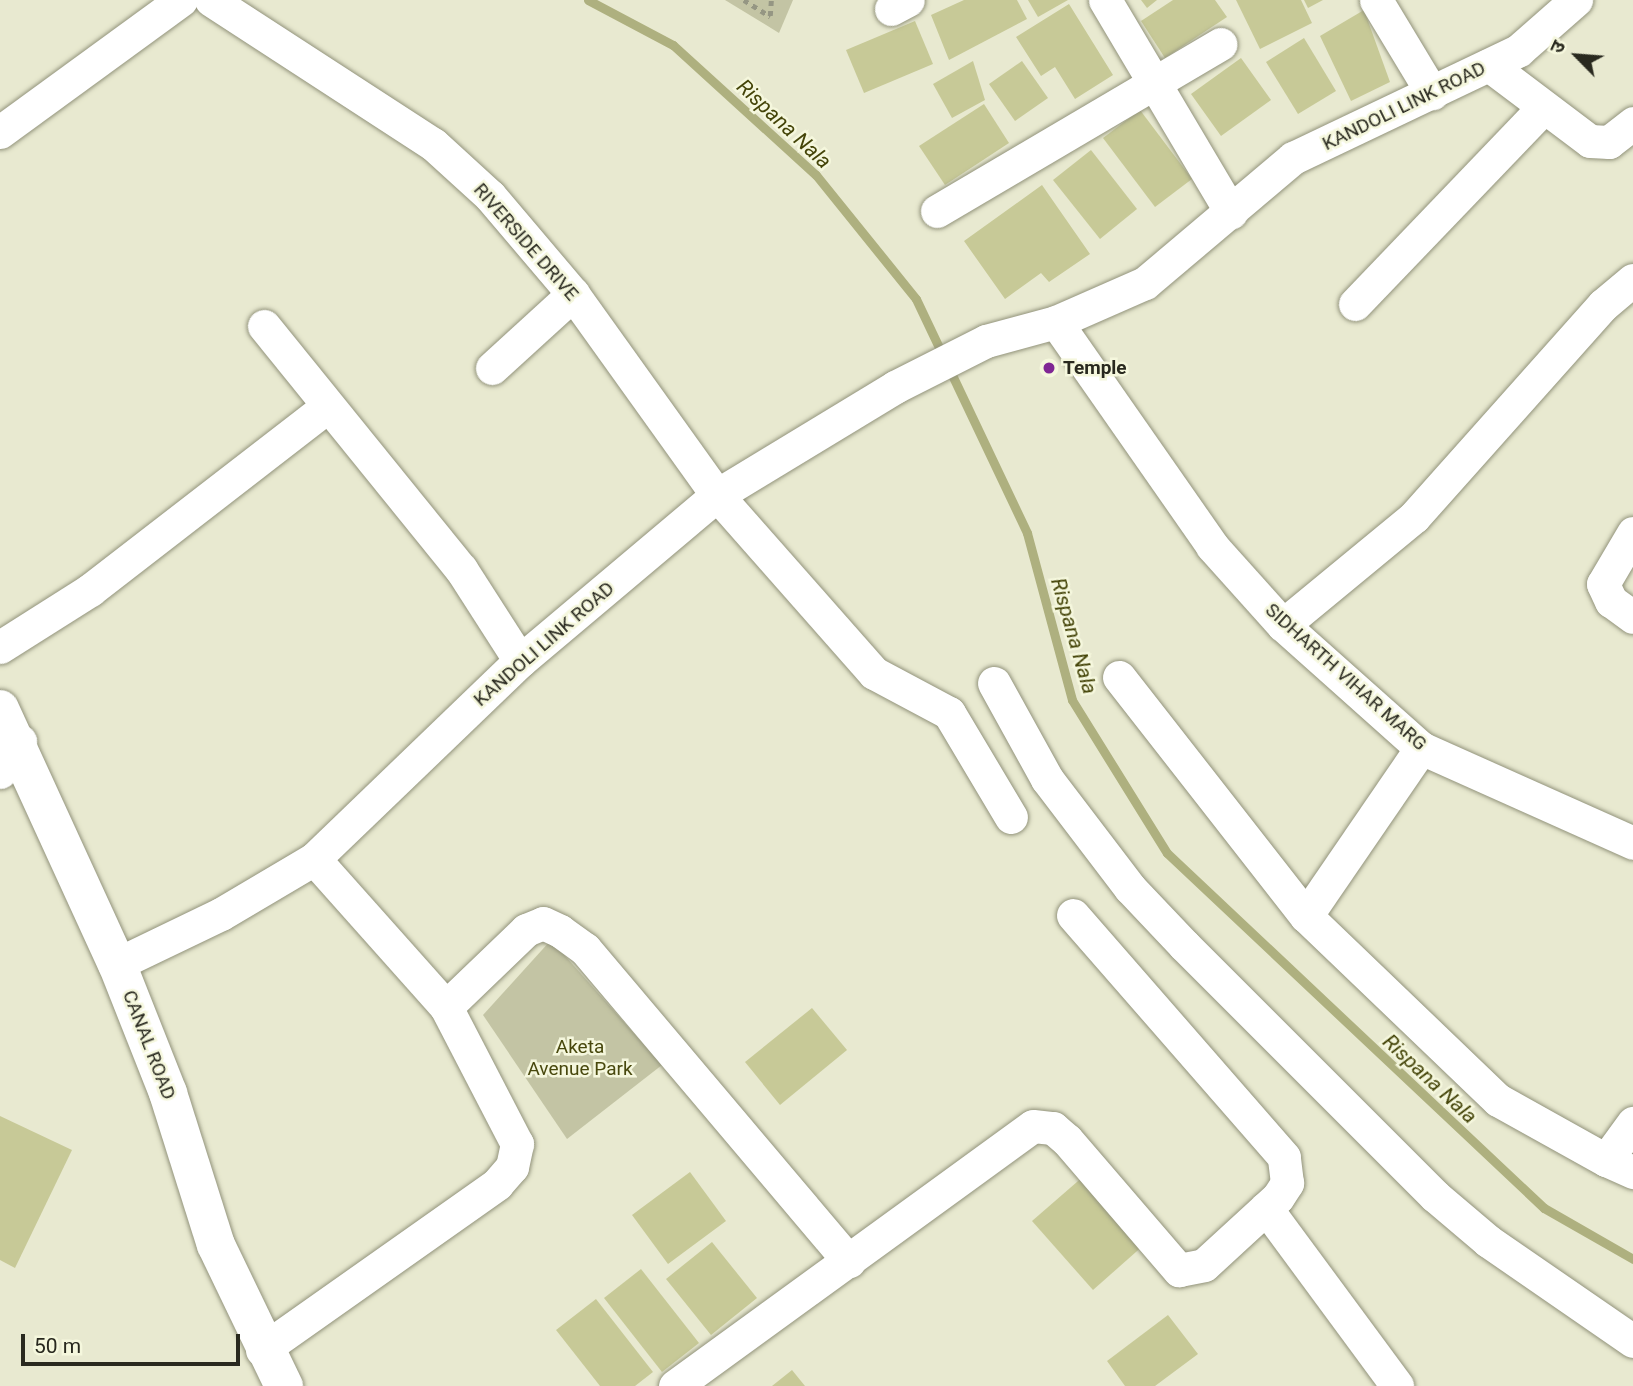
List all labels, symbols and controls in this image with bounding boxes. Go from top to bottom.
north arrow [1542,21,1612,91]
text: उ [1545,37,1570,57]
street label: KANDOLI LINK ROAD [1319,57,1489,155]
water label: Rispana Nala [732,74,836,174]
street label: RIVERSIDE DRIVE [469,179,583,305]
place label: Temple [1063,357,1127,379]
marker: Temple [1041,360,1057,376]
water label: Rispana Nala [1045,575,1103,697]
street label: KANDOLI LINK ROAD [469,577,619,711]
street label: SIDHARTH VIHAR MARG [1261,599,1431,755]
street label: CANAL ROAD [118,987,180,1103]
water label: Rispana Nala [1378,1029,1482,1129]
park label: Aketa Avenue Park [527,1036,633,1080]
scale bar [24,1320,243,1364]
text: 50 m [34,1334,81,1358]

